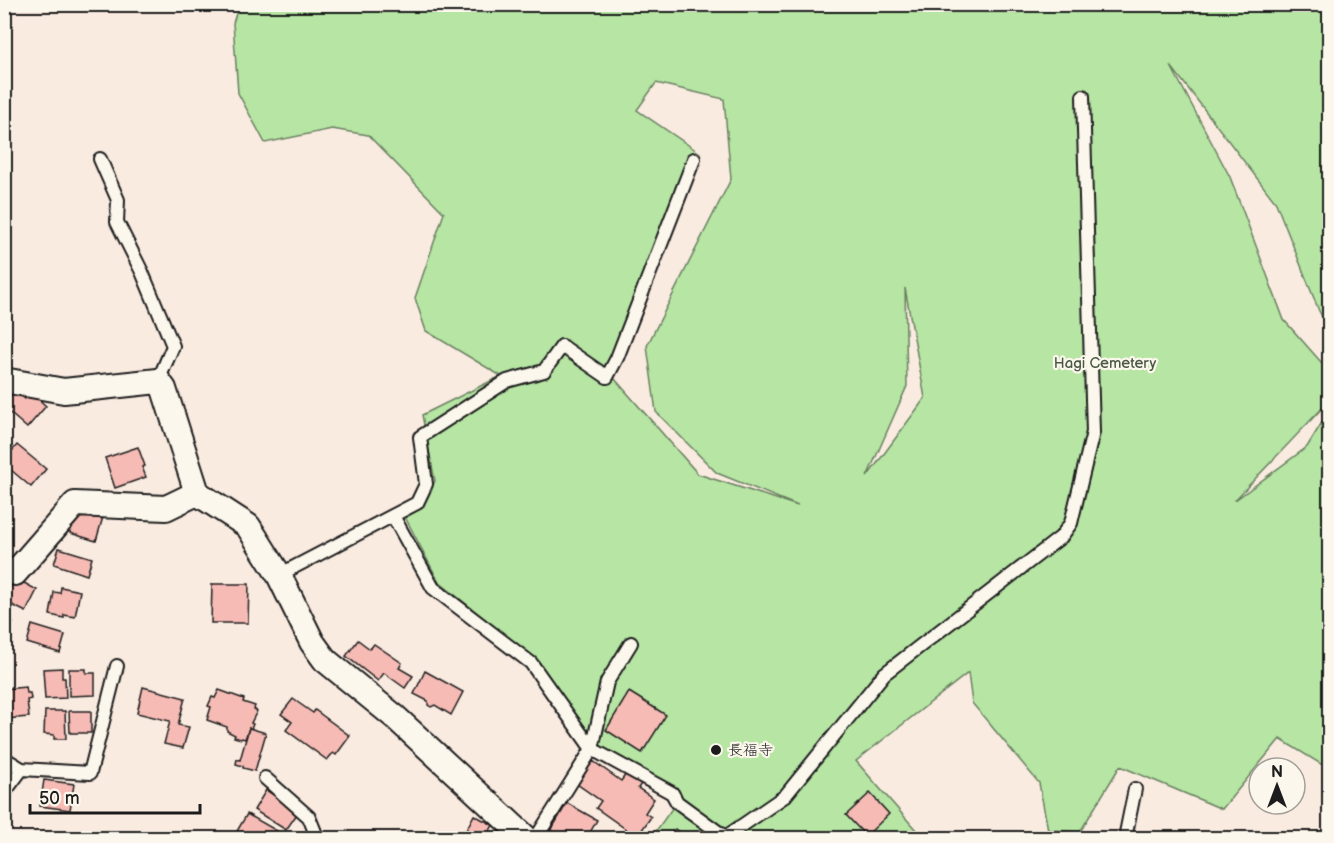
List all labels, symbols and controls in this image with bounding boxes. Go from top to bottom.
park label: Hagi Cemetery [1054,354,1156,373]
place label: 長福寺 [728,741,773,760]
marker: 長福寺 [709,743,723,757]
north arrow [1247,756,1307,816]
text: N [1271,763,1283,782]
scale bar [30,777,200,815]
text: 50 m [39,788,80,809]

